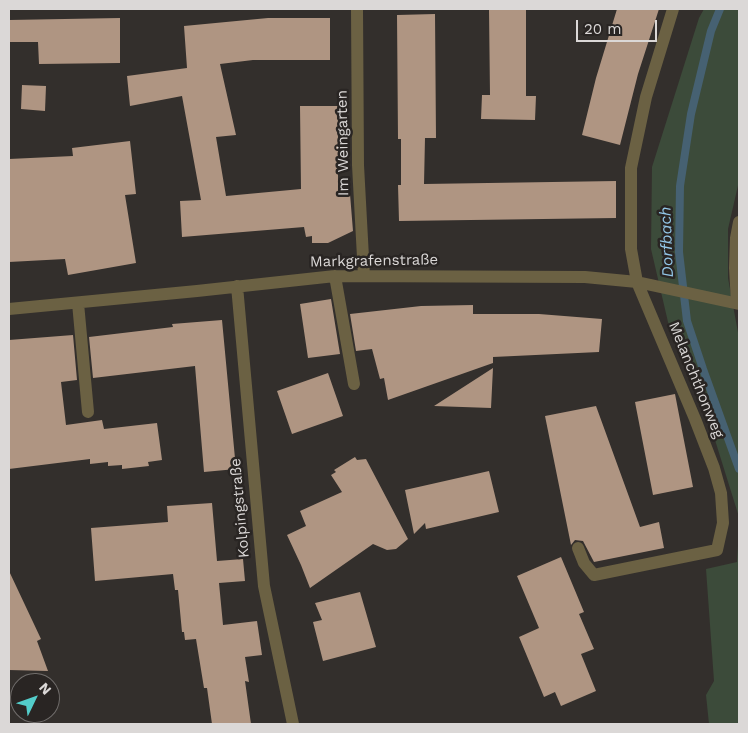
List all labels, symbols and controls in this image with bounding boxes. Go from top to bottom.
scale bar [578,10,659,42]
text: 20 m [584,20,622,38]
street label: Im Weingarten [333,90,353,196]
water label: Dorfbach [656,206,678,278]
street label: Markgrafenstraße [310,251,438,271]
street label: Melanchthonweg [664,319,728,441]
street label: Kolpingstraße [227,457,253,559]
north arrow [10,673,60,723]
text: N [36,679,55,698]

